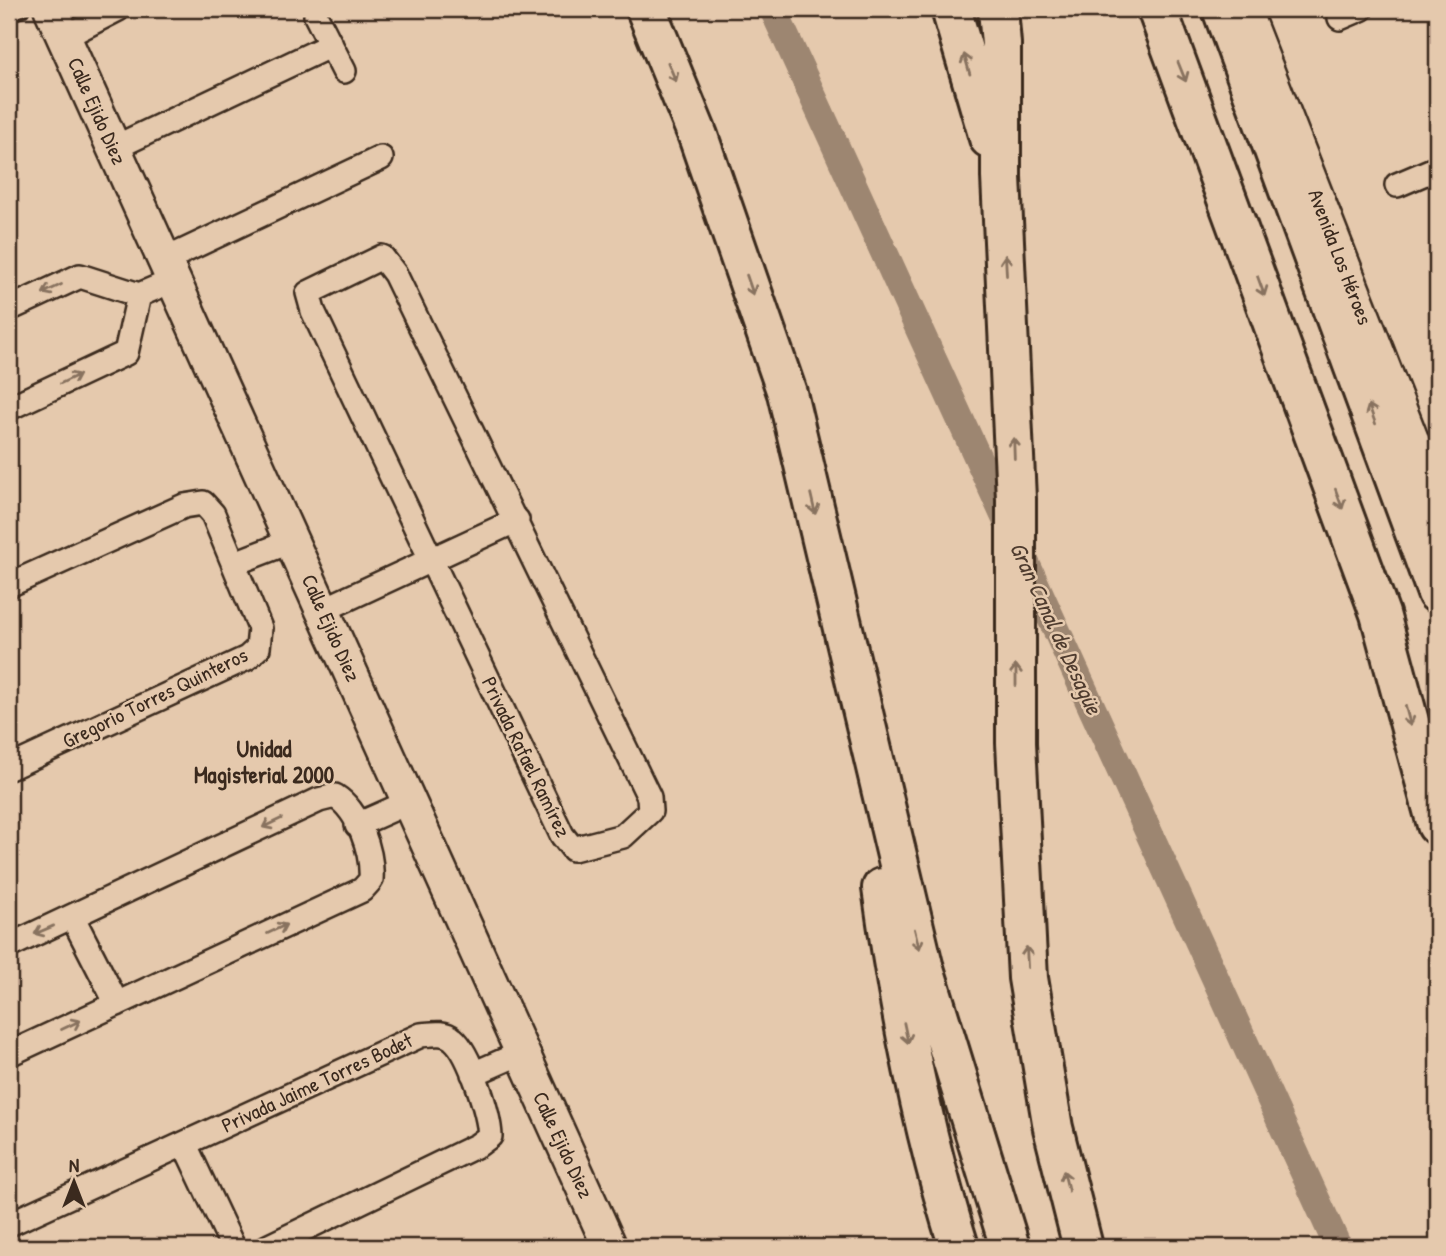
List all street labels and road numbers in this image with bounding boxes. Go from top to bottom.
street label: Calle Ejido Diez [61,53,134,169]
street label: Avenida Los Héroes [1301,185,1380,329]
street label: Calle Ejido Diez [295,570,368,686]
street label: Gregorio Torres Quinteros [57,640,252,755]
street label: Privada Rafael Ramírez [475,672,578,842]
street label: Privada Jaime Torres Bodet [217,1025,418,1140]
street label: Calle Ejido Diez [526,1087,601,1203]

